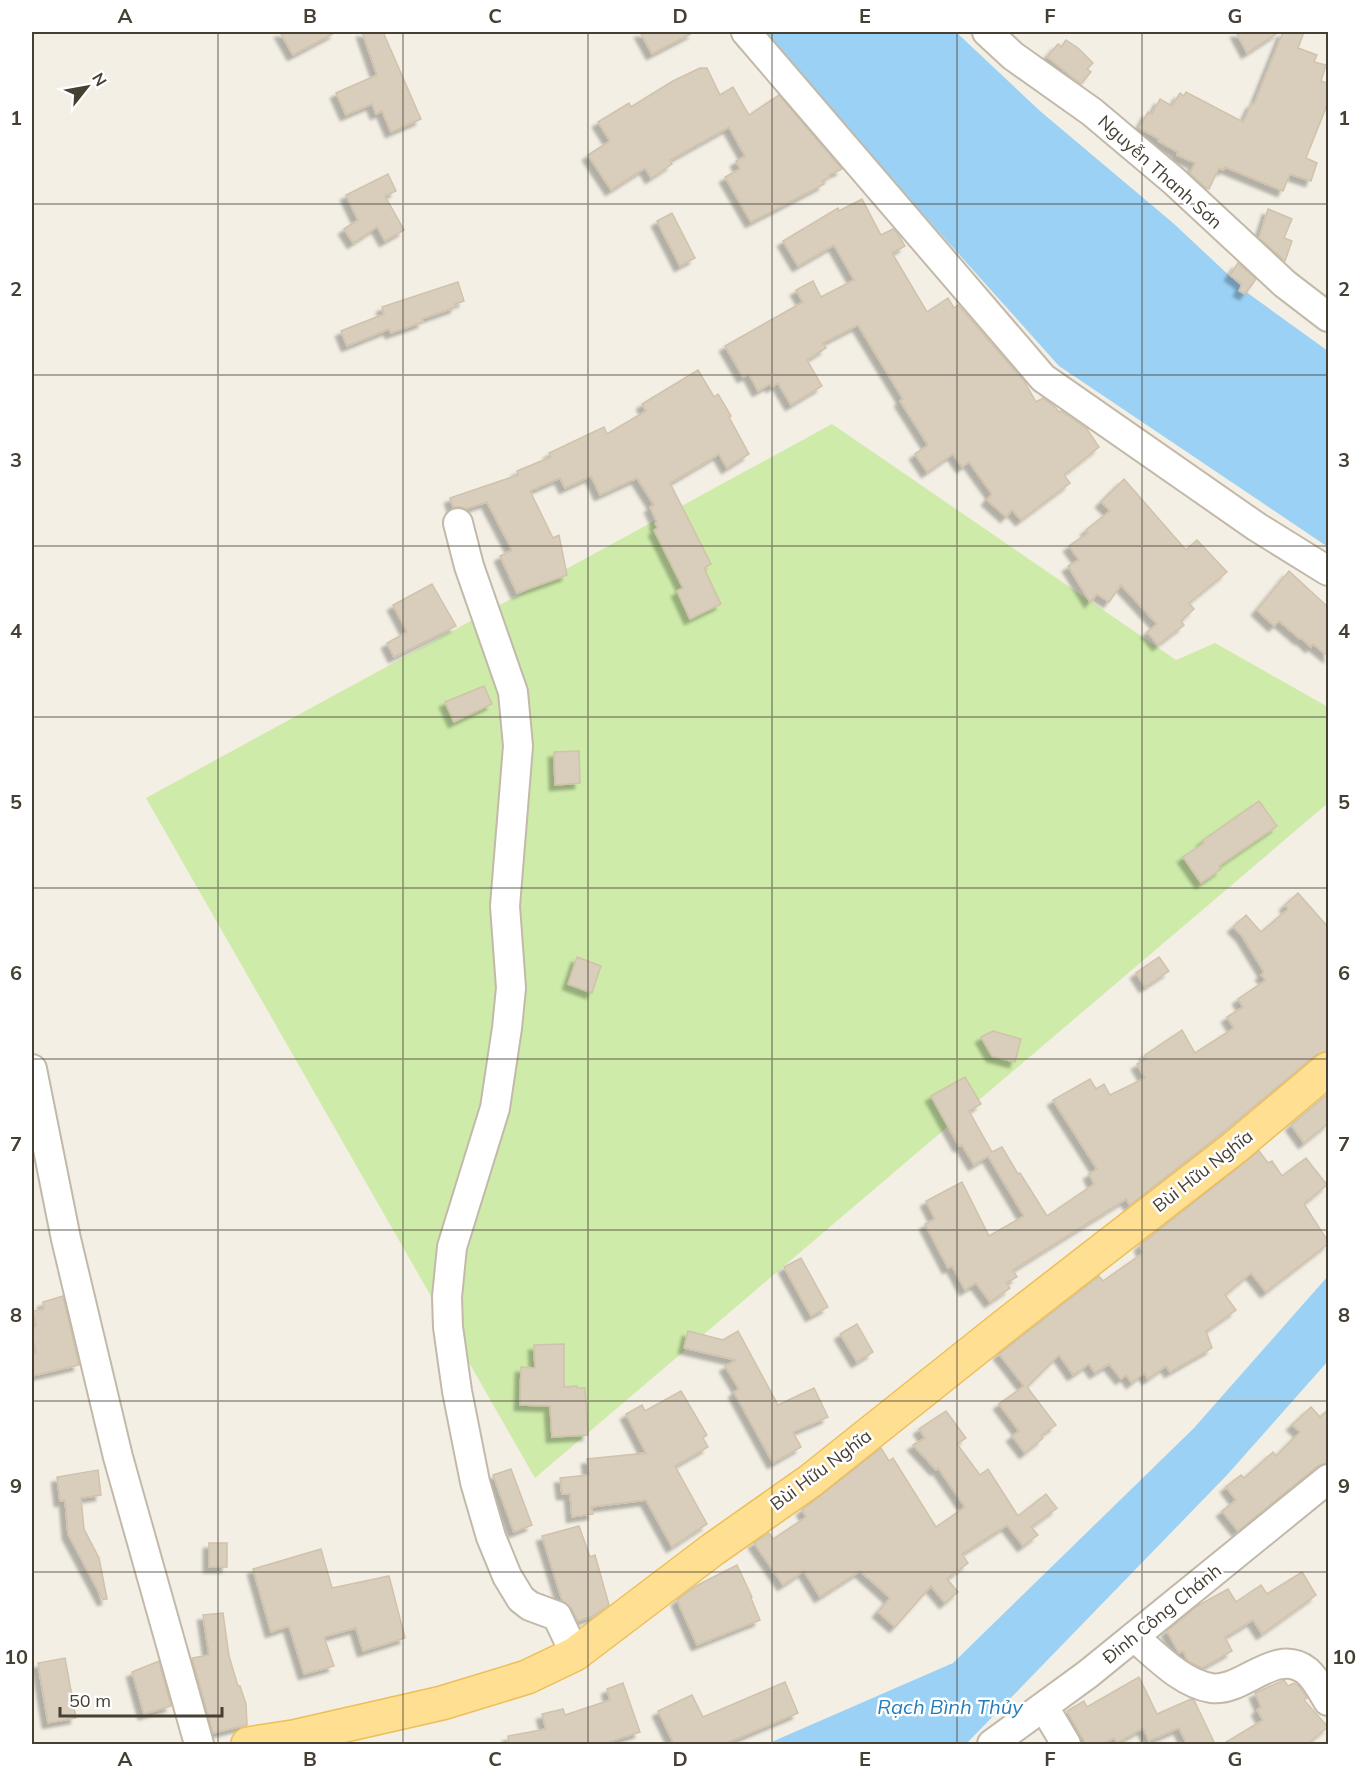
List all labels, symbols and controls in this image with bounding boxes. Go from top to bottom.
text: A [118,3,133,28]
text: B [303,3,317,28]
text: C [488,3,502,28]
text: D [672,3,688,28]
text: E [859,3,871,28]
text: F [1044,3,1056,28]
text: G [1228,3,1242,28]
north arrow [57,57,117,117]
text: N [88,69,112,90]
text: 1 [10,105,22,130]
text: 1 [1338,105,1350,130]
street label: Nguyễn Thanh Sơn [1093,110,1227,233]
text: 2 [10,276,22,301]
text: 2 [1338,276,1350,301]
text: 3 [10,447,22,472]
text: 3 [1338,447,1350,472]
text: 4 [10,618,22,643]
text: 4 [1338,618,1350,643]
text: 5 [10,789,22,814]
text: 5 [1338,789,1350,814]
text: 6 [10,960,22,985]
text: 6 [1338,960,1350,985]
street label: Bùi Hữu Nghĩa [1148,1124,1257,1217]
text: 7 [10,1131,22,1156]
text: 7 [1338,1131,1350,1156]
text: 8 [10,1302,22,1327]
text: 8 [1338,1302,1350,1327]
street label: Bùi Hữu Nghĩa [766,1424,876,1515]
text: 9 [10,1473,22,1498]
text: 9 [1338,1473,1350,1498]
street label: Đinh Công Chánh [1098,1559,1226,1669]
text: 10 [4,1644,28,1669]
text: 10 [1332,1644,1356,1669]
scale bar [60,1680,222,1718]
text: 50 m [69,1689,111,1712]
water label: Rạch Bình Thủy [877,1694,1024,1719]
text: A [118,1746,133,1771]
text: B [303,1746,317,1771]
text: C [488,1746,502,1771]
text: D [672,1746,688,1771]
text: E [859,1746,871,1771]
text: F [1044,1746,1056,1771]
text: G [1228,1746,1242,1771]

